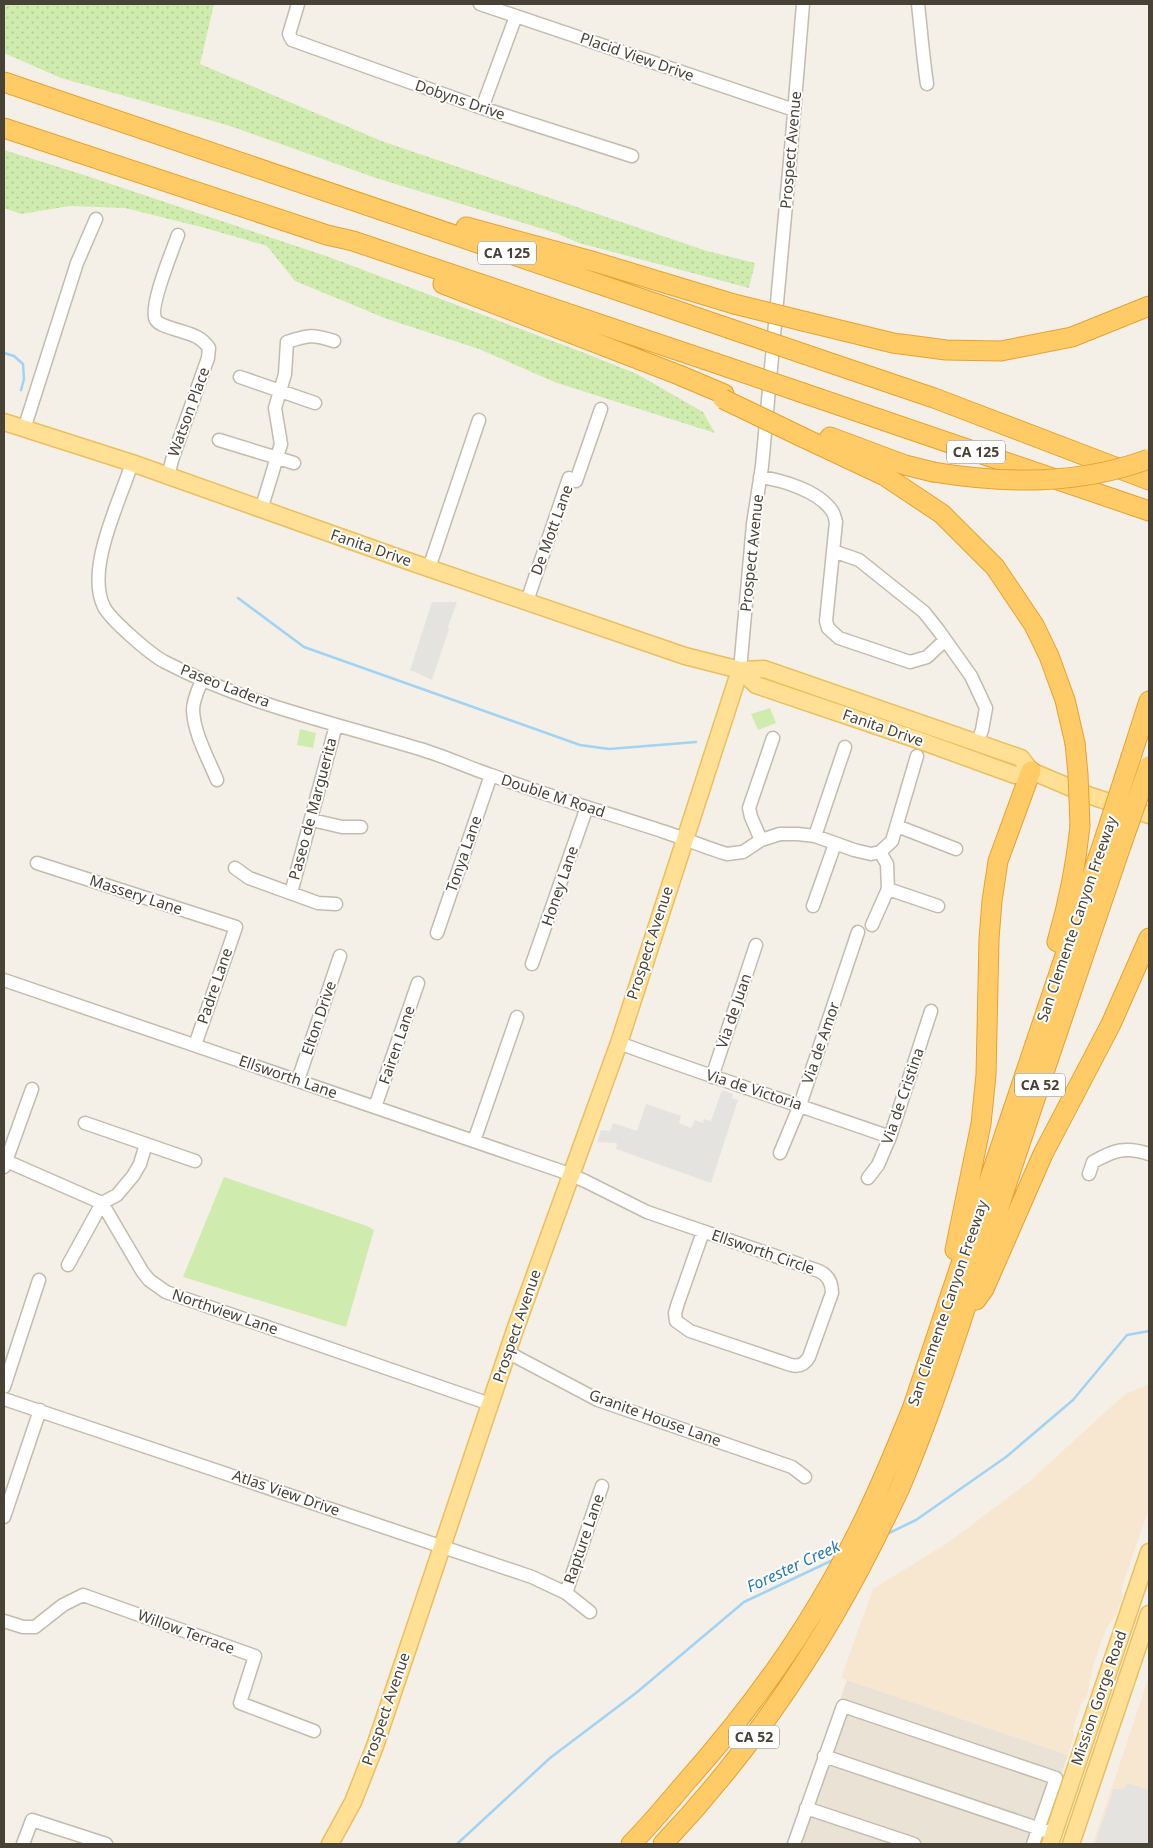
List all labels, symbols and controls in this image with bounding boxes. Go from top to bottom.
street label: Placid View Drive [578,27,697,85]
street label: Dobyns Drive [413,74,508,124]
street label: Prospect Avenue [775,90,805,210]
road number: CA 125 [478,242,536,264]
street label: Watson Place [163,364,214,459]
road number: CA 125 [947,441,1005,464]
street label: De Mott Lane [525,482,577,578]
street label: Prospect Avenue [735,493,767,613]
street label: Fanita Drive [328,524,414,570]
street label: Paseo Ladera [178,659,273,711]
street label: Fanita Drive [840,704,926,750]
street label: Paseo de Marguerita [283,735,341,882]
street label: Double M Road [499,769,608,821]
street label: Tonya Lane [441,813,485,895]
street label: San Clemente Canyon Freeway [1031,813,1121,1024]
street label: Honey Lane [536,843,582,928]
street label: Massery Lane [87,870,185,918]
street label: Prospect Avenue [621,883,677,1002]
street label: Padre Lane [192,945,236,1026]
street label: Via de Juan [711,971,755,1051]
street label: Elton Drive [296,978,340,1057]
street label: Via de Amor [797,999,843,1086]
street label: Fairen Lane [373,1003,419,1087]
street label: Via de Cristina [876,1045,928,1146]
street label: Ellsworth Lane [236,1050,340,1102]
street label: Via de Victoria [704,1064,805,1114]
road number: CA 52 [1015,1074,1065,1096]
street label: San Clemente Canyon Freeway [902,1197,992,1408]
street label: Ellsworth Circle [709,1224,817,1278]
street label: Prospect Avenue [487,1267,545,1385]
street label: Northview Lane [170,1284,281,1339]
street label: Granite House Lane [587,1384,724,1450]
street label: Atlas View Drive [230,1464,343,1520]
street label: Rapture Lane [558,1491,608,1586]
water label: Forester Creek [743,1534,844,1597]
street label: Willow Terrace [135,1604,238,1658]
street label: Mission Gorge Road [1066,1627,1131,1768]
street label: Prospect Avenue [356,1650,414,1768]
road number: CA 52 [729,1725,779,1748]

